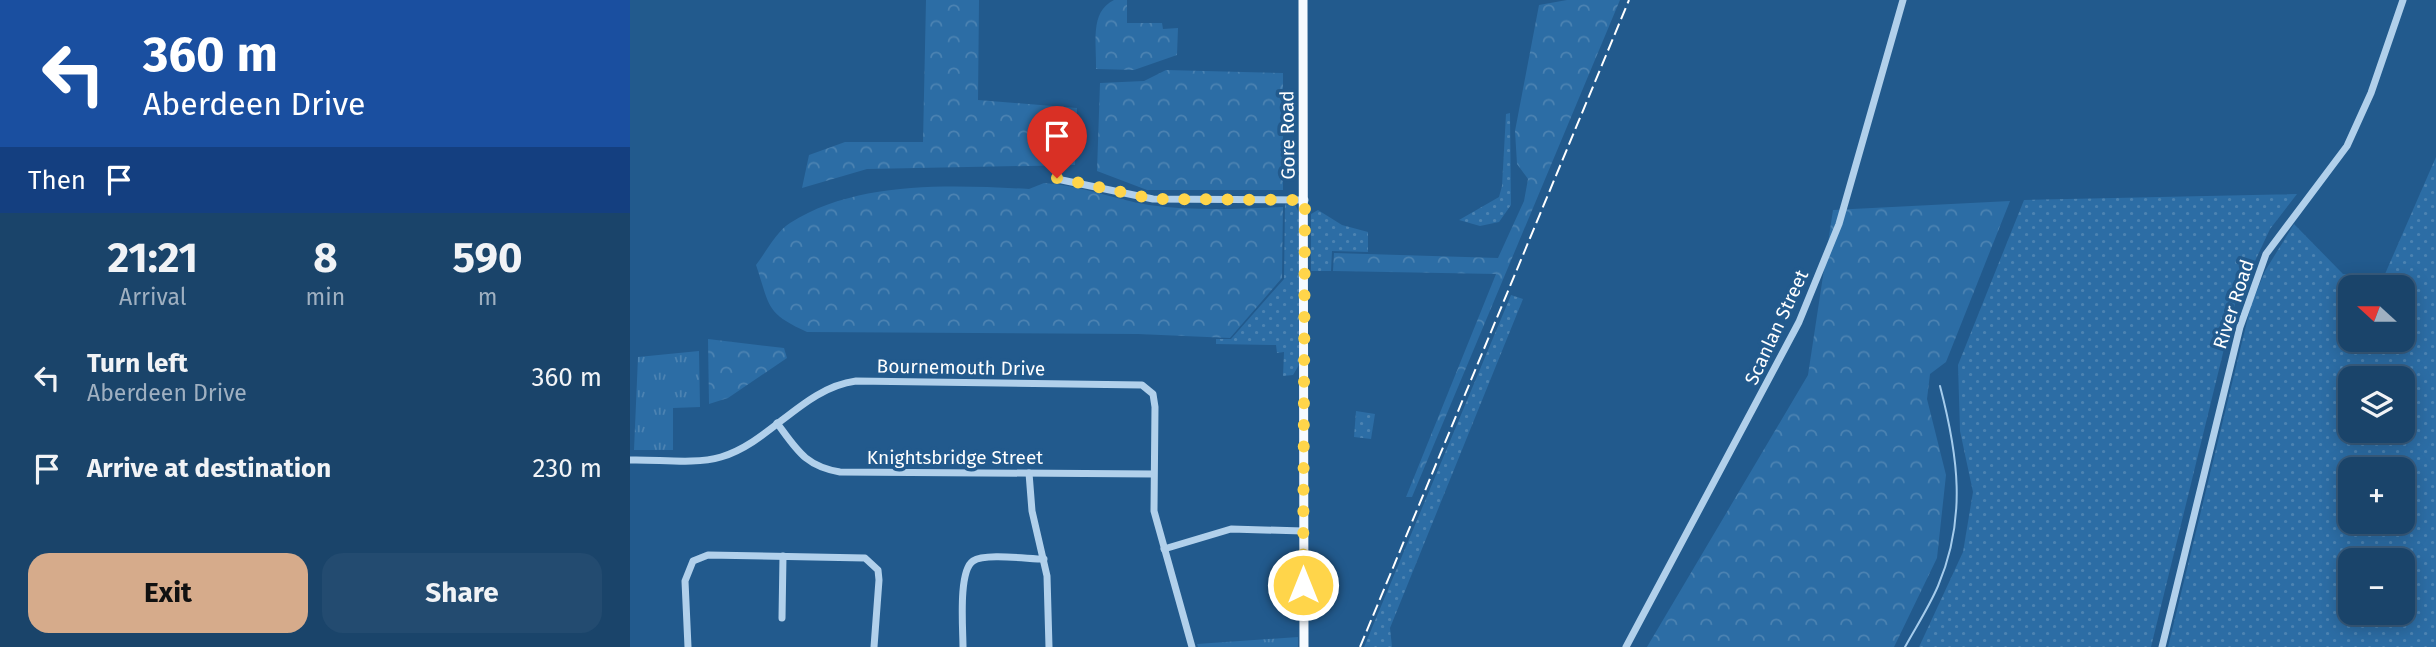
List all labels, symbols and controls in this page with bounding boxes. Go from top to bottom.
text: 360 m [143,25,278,84]
icon: left [28,28,119,119]
text: Aberdeen Drive [143,85,365,123]
street label: Gore Road [1275,90,1300,180]
pin [1027,106,1087,178]
icon: arrive [1038,117,1076,155]
icon: arrive [100,161,138,199]
text: Then [28,165,86,196]
text: 21:21 [107,233,198,283]
text: 8 [313,233,338,283]
text: 590 [453,233,523,283]
street label: River Road [2208,257,2259,352]
street label: Scanlan Street [1740,266,1813,388]
north arrow [2338,275,2415,352]
map controls [2338,275,2415,625]
text: Arrival [119,283,186,311]
text: min [305,283,345,311]
text: m [478,283,497,311]
text: Turn left [87,348,188,379]
street label: Bournemouth Drive [877,355,1045,380]
icon: left [28,359,66,397]
text: 360 m [531,362,602,393]
button: layers [2338,366,2415,443]
text: Aberdeen Drive [87,379,247,407]
street label: Knightsbridge Street [867,446,1043,469]
icon: arrive [28,450,66,488]
text: Arrive at destination [87,453,331,484]
text: 230 m [533,453,602,484]
button: + [2338,457,2415,534]
position arrow [1266,548,1340,622]
button: − [2338,548,2415,625]
button: Exit [28,553,308,633]
button: Share [322,553,602,633]

